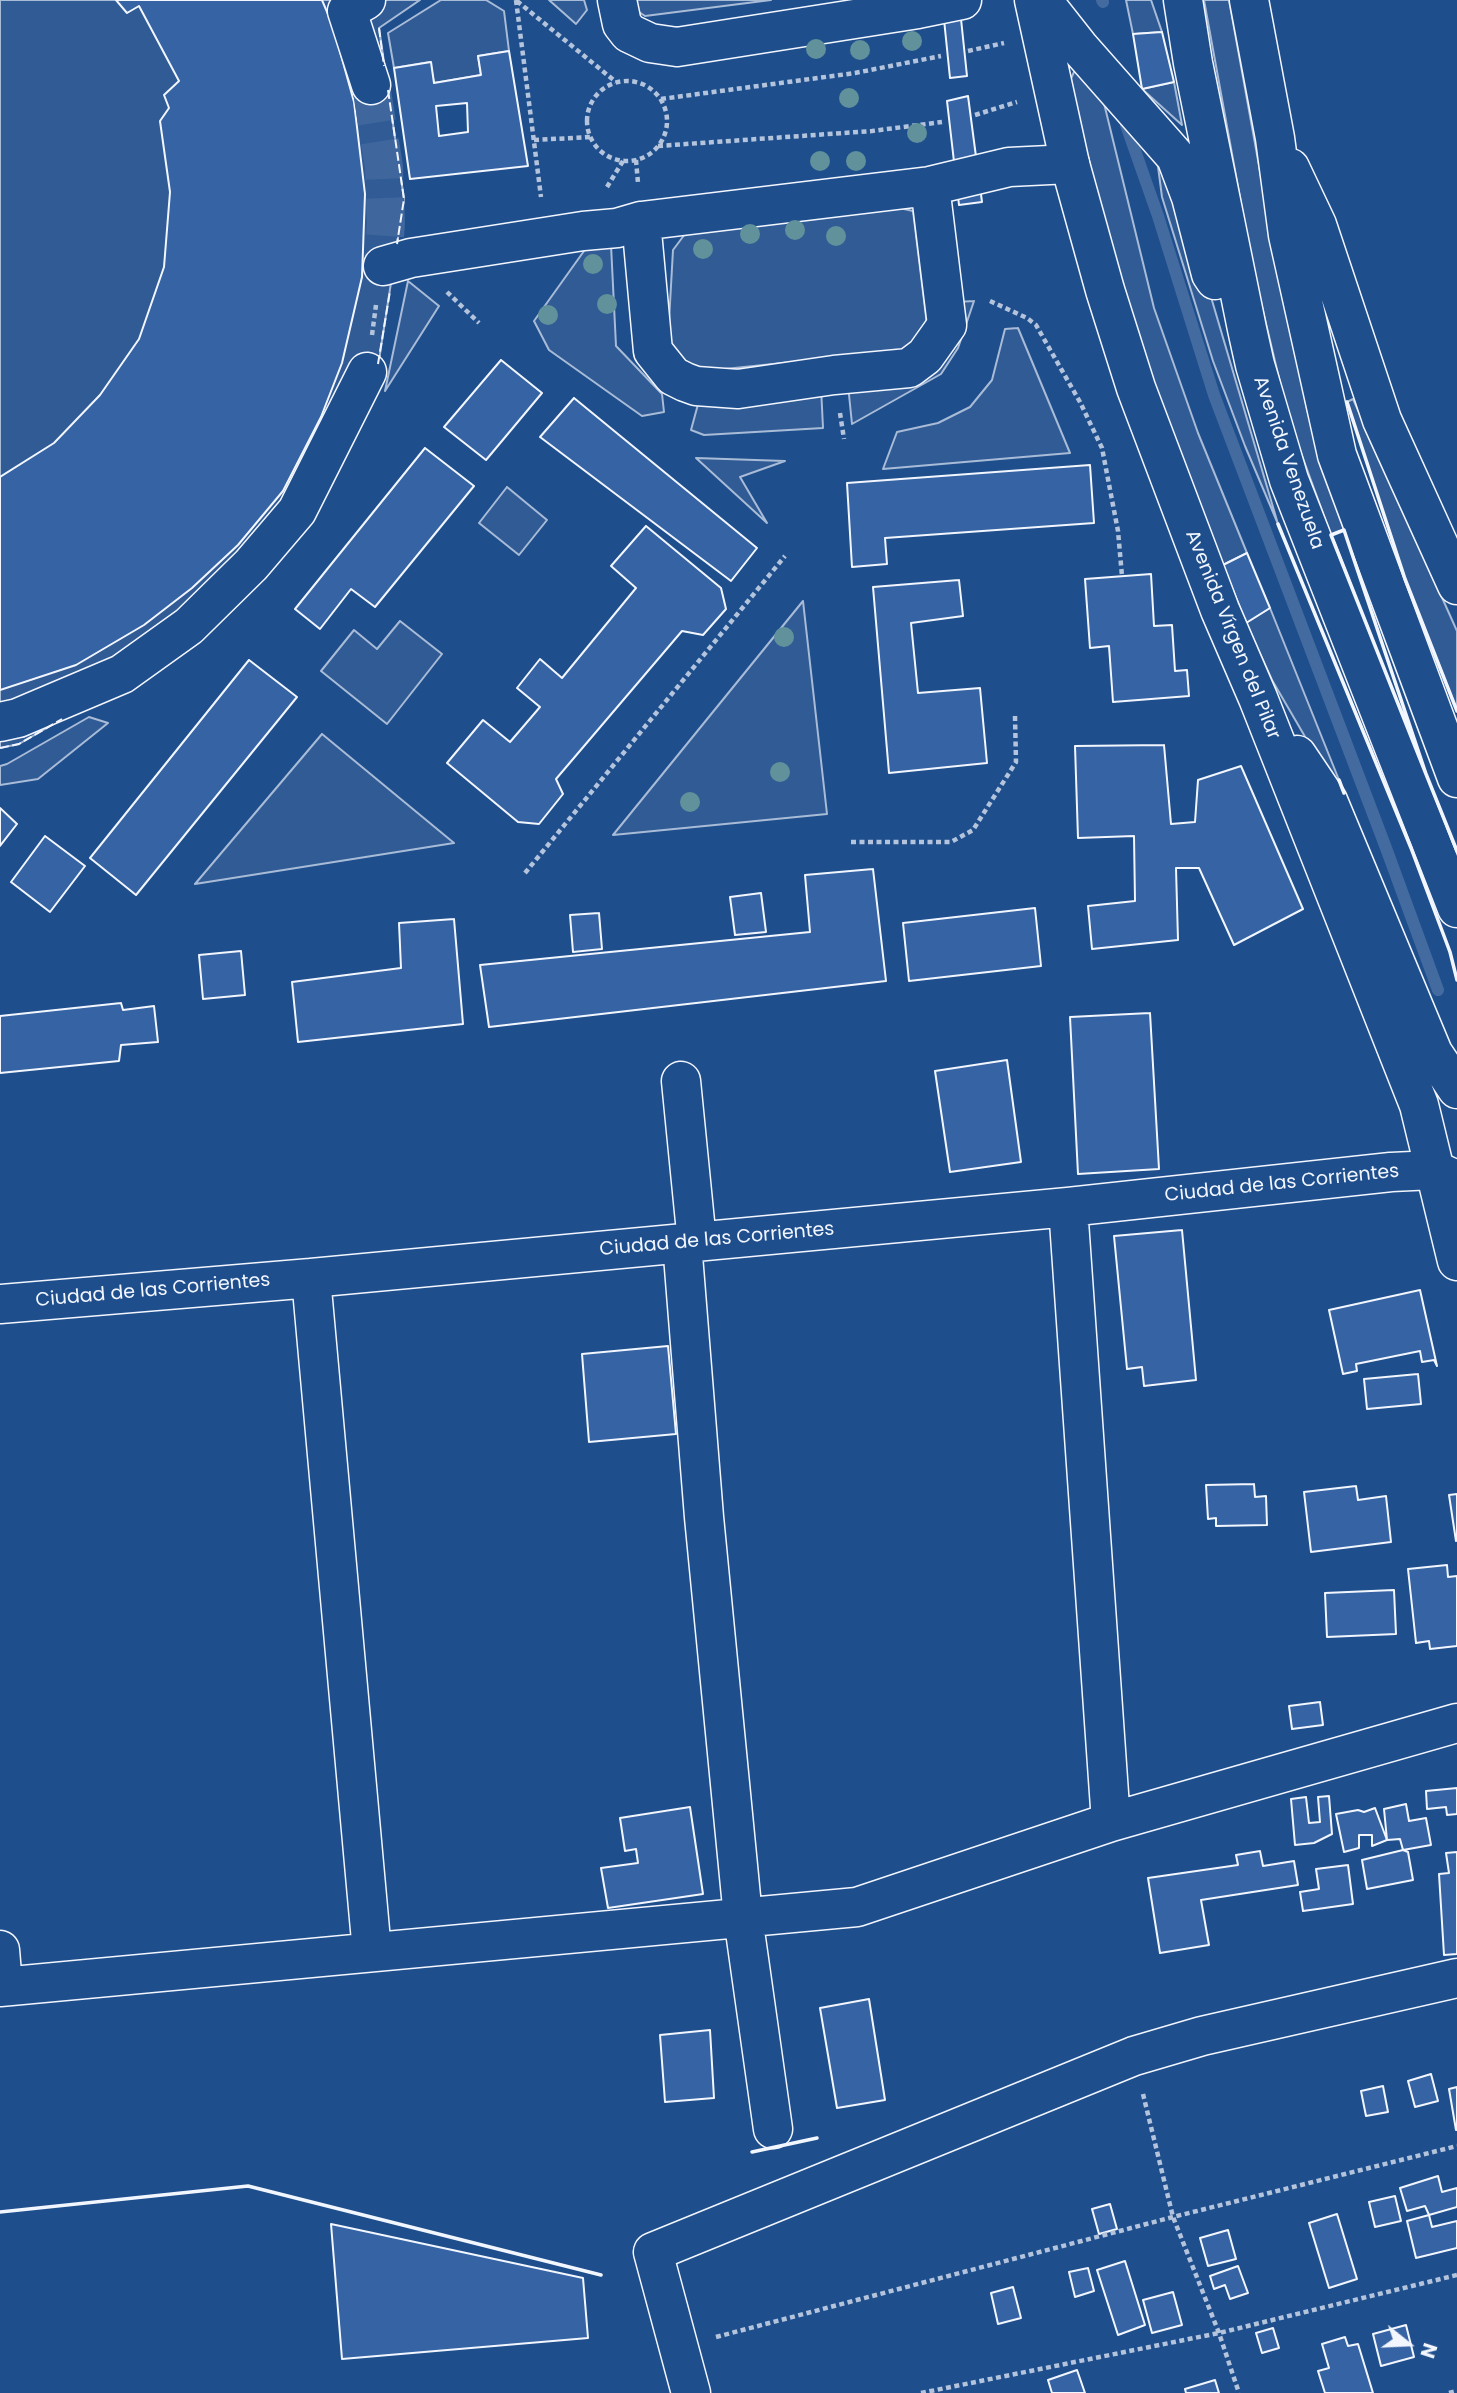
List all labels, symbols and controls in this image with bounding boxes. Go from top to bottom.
street label: Avenida Venezuela [1248,373,1328,553]
street label: Avenida Vírgen del Pilar [1179,527,1285,743]
street label: Ciudad de las Corrientes [1164,1160,1400,1208]
street label: Ciudad de las Corrientes [599,1218,835,1262]
street label: Ciudad de las Corrientes [35,1269,271,1313]
north arrow [1373,2309,1443,2379]
text: N [1413,2340,1443,2362]

